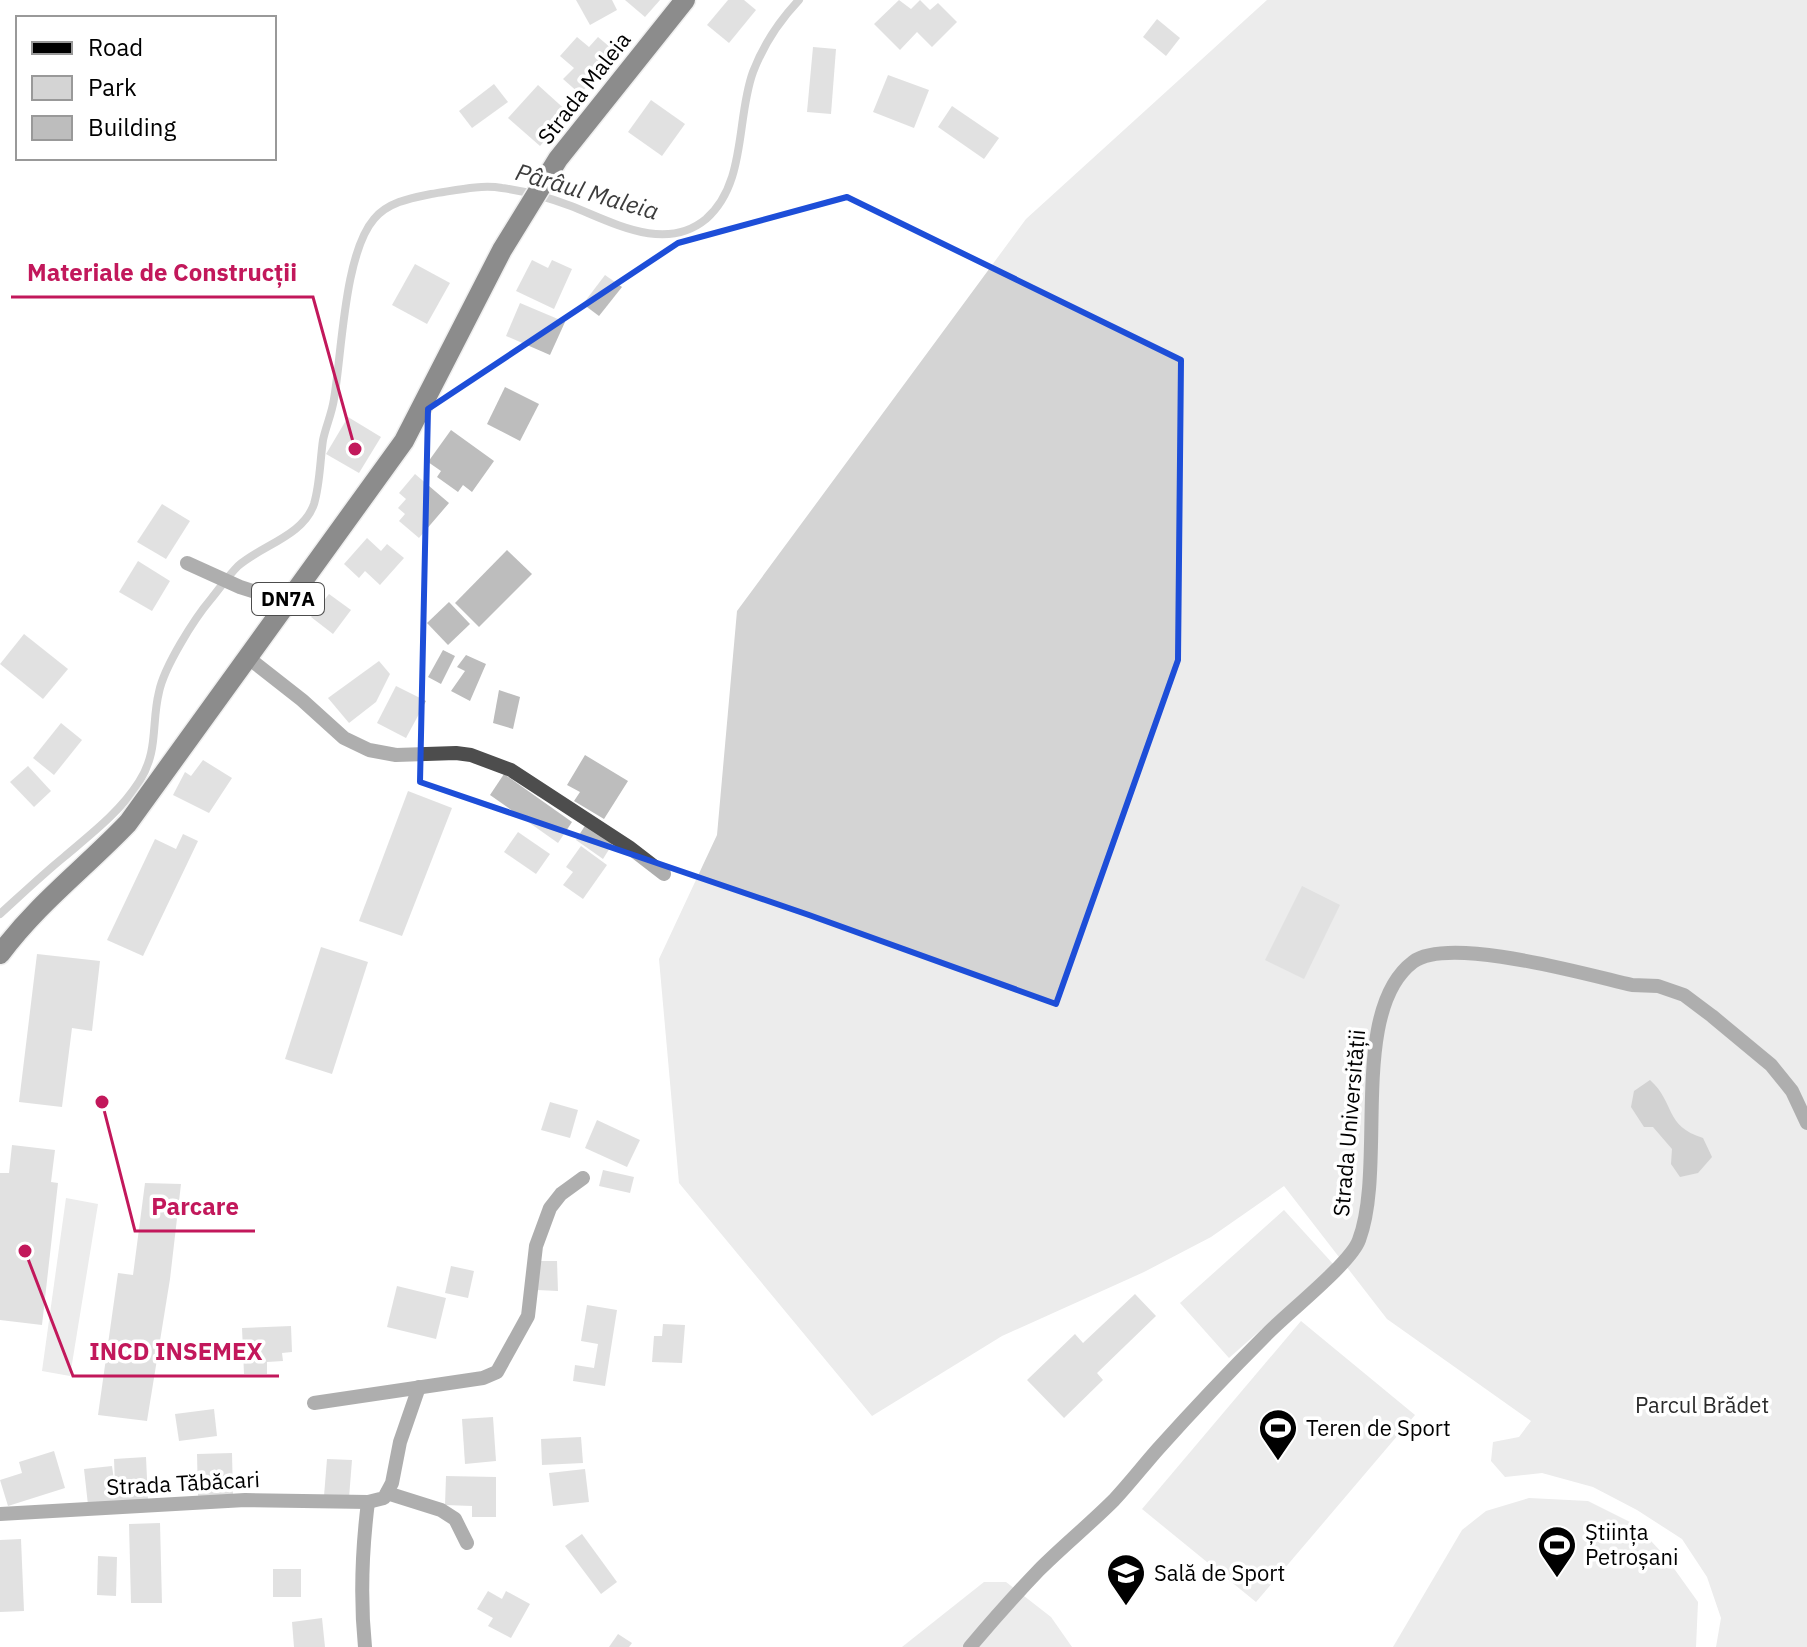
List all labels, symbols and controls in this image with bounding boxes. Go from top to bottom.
legend [16,16,276,160]
street label: Strada Maleia [531,25,637,150]
text: Road [88,31,143,63]
text: Park [88,71,137,103]
text: Building [88,111,176,143]
water label: Pârâul Maleia [512,155,663,227]
callout: Materiale de Construcții [11,249,313,297]
text: Materiale de Construcții [27,256,297,288]
road number: DN7A [252,583,324,615]
street label: Strada Universității [1326,1028,1371,1218]
callout: Parcare [135,1183,255,1231]
text: Parcare [151,1190,239,1222]
callout: INCD INSEMEX [73,1328,279,1376]
text: INCD INSEMEX [89,1335,263,1367]
park label: Parcul Brădet [1635,1390,1769,1419]
sports icon: Teren de Sport [1257,1407,1299,1462]
place label: Teren de Sport [1306,1413,1451,1442]
street label: Strada Tăbăcari [105,1464,260,1501]
place label: Știința Petroșani [1585,1517,1678,1571]
sports icon: Știința Petroșani [1536,1524,1578,1579]
school or university icon: Sală de Sport [1105,1552,1147,1607]
place label: Sală de Sport [1154,1558,1285,1587]

